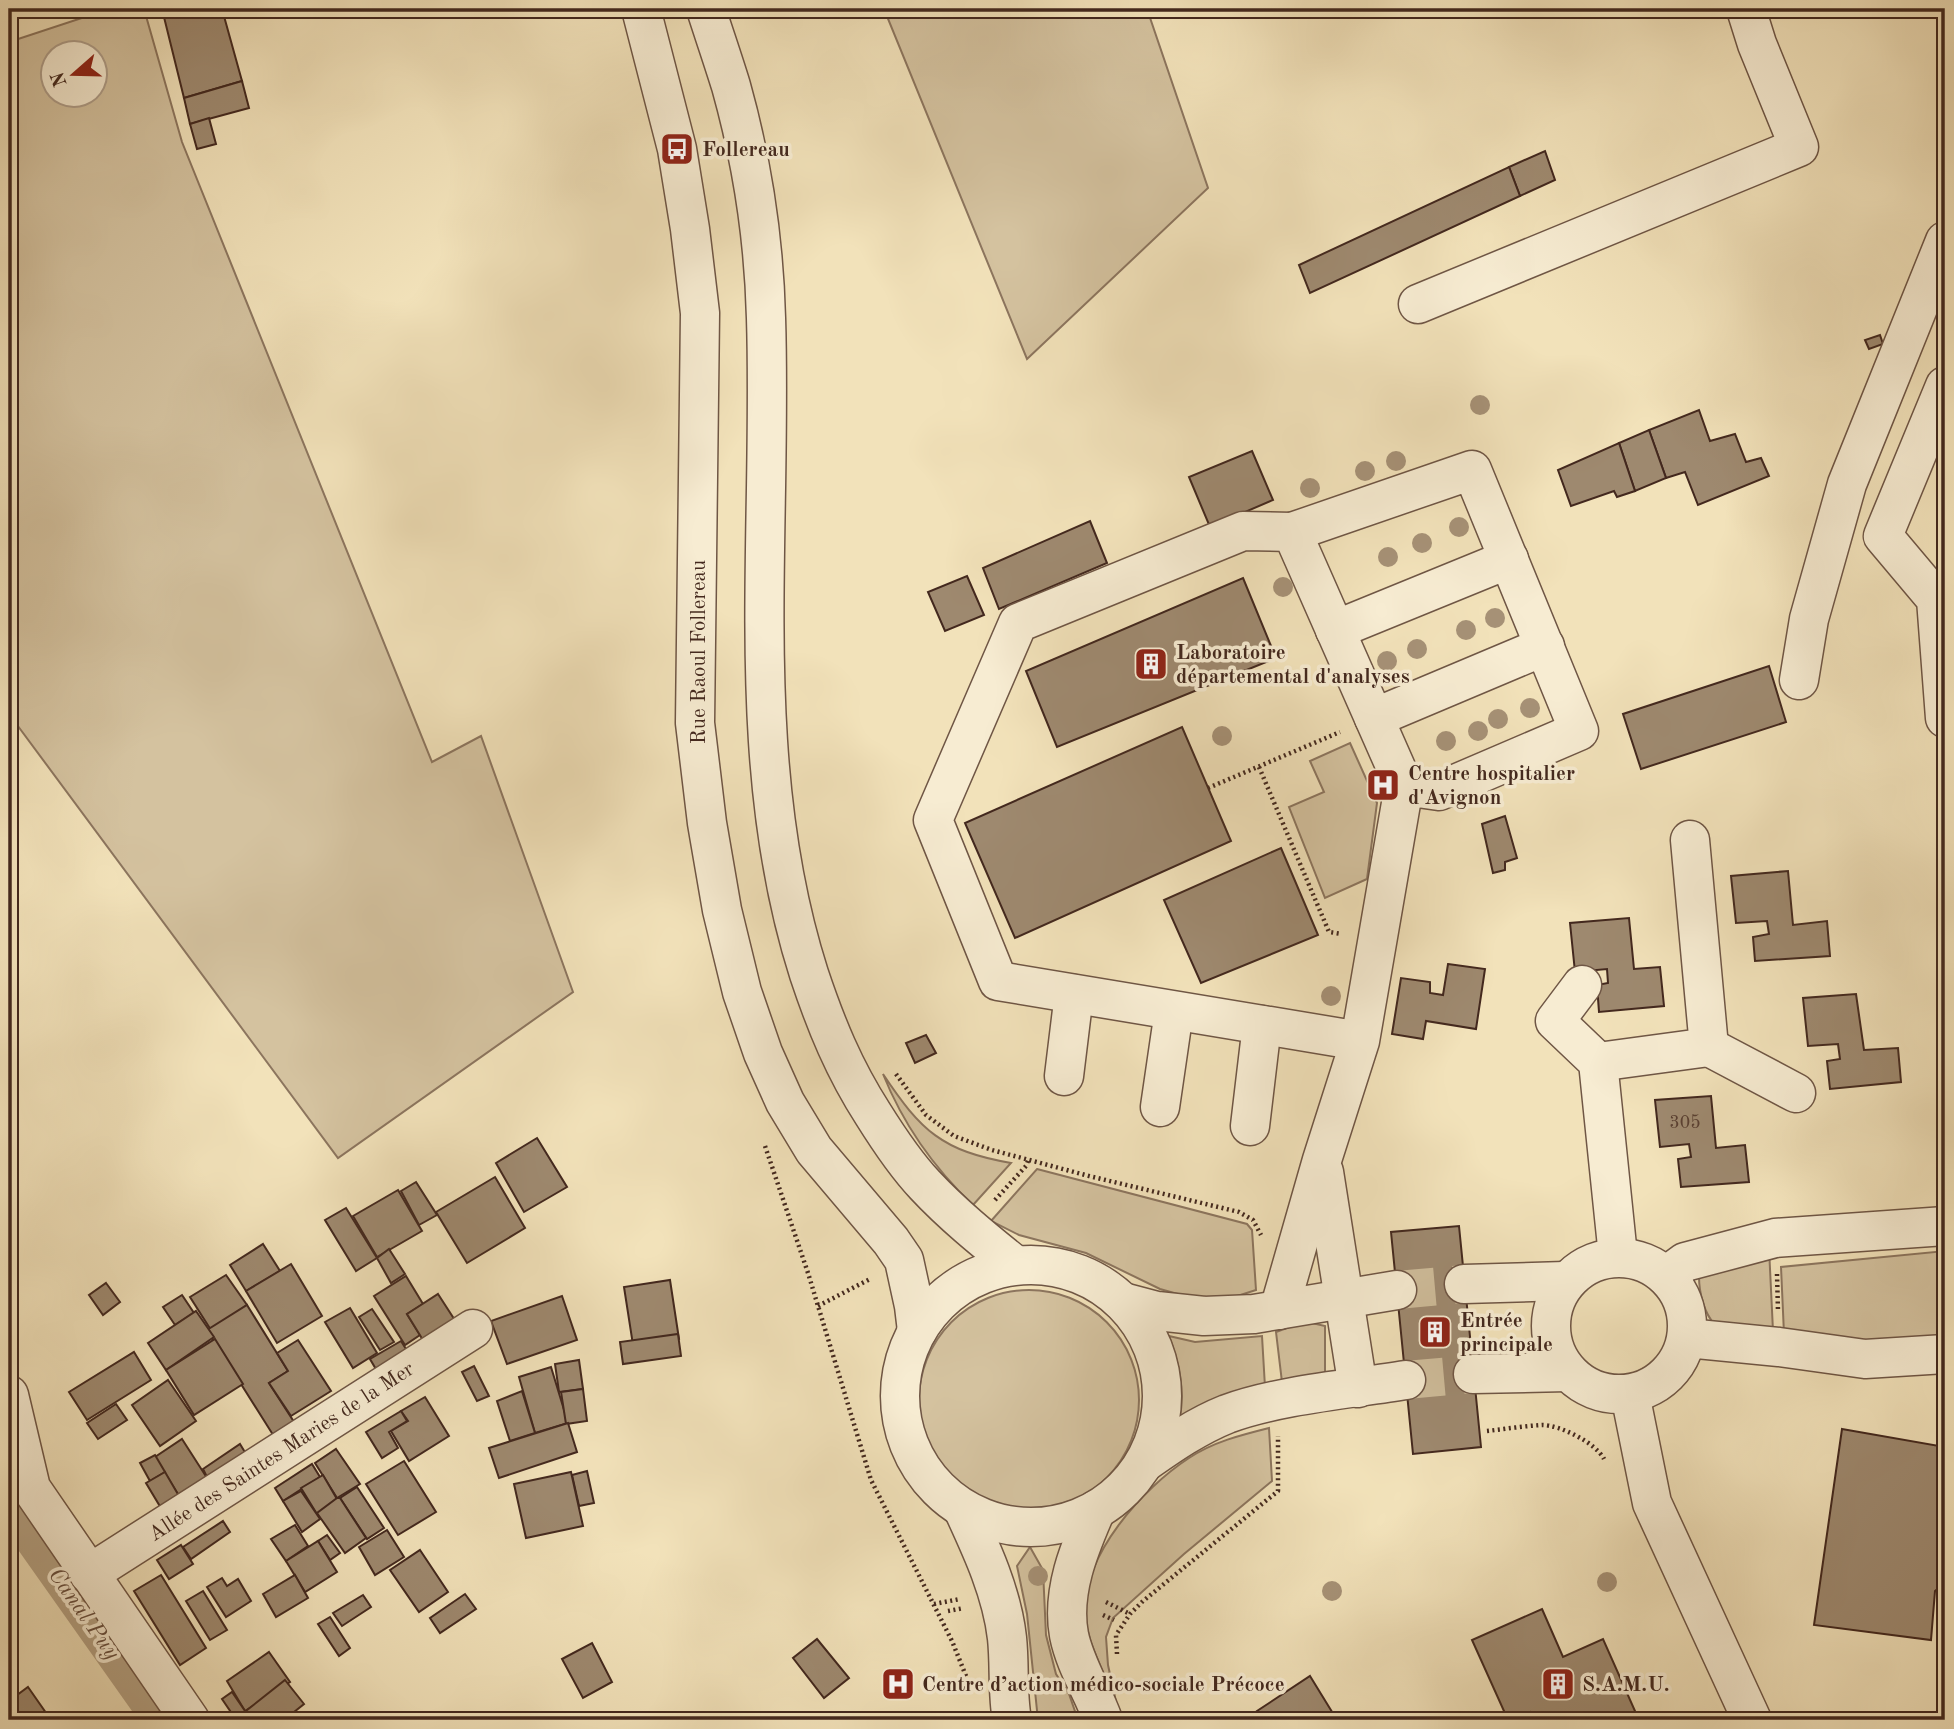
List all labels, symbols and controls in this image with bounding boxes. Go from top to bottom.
north arrow [38,38,108,108]
text: N [49,68,72,89]
bus stop icon: Follereau [658,130,696,168]
place label: Follereau [702,140,790,161]
street label: Rue Raoul Follereau [689,560,710,744]
place label: Laboratoire départemental d'analyses [1176,643,1410,688]
building icon: Laboratoire départemental d'analyses [1132,645,1170,683]
place label: Centre hospitalier d'Avignon [1408,764,1575,809]
hospital icon: Centre hospitalier d'Avignon [1364,766,1402,804]
house number: 305 [1669,1114,1701,1132]
place label: Entrée principale [1460,1311,1553,1356]
building icon: Entrée principale [1416,1313,1454,1351]
street label: Allée des Saintes Maries de la Mer [145,1358,419,1546]
water label: Canal Puy [43,1564,124,1665]
hospital icon: Centre d’action médico-sociale Précoce [879,1665,917,1703]
building icon: S.A.M.U. [1539,1665,1577,1703]
place label: Centre d’action médico-sociale Précoce [922,1675,1285,1696]
place label: S.A.M.U. [1582,1675,1670,1696]

